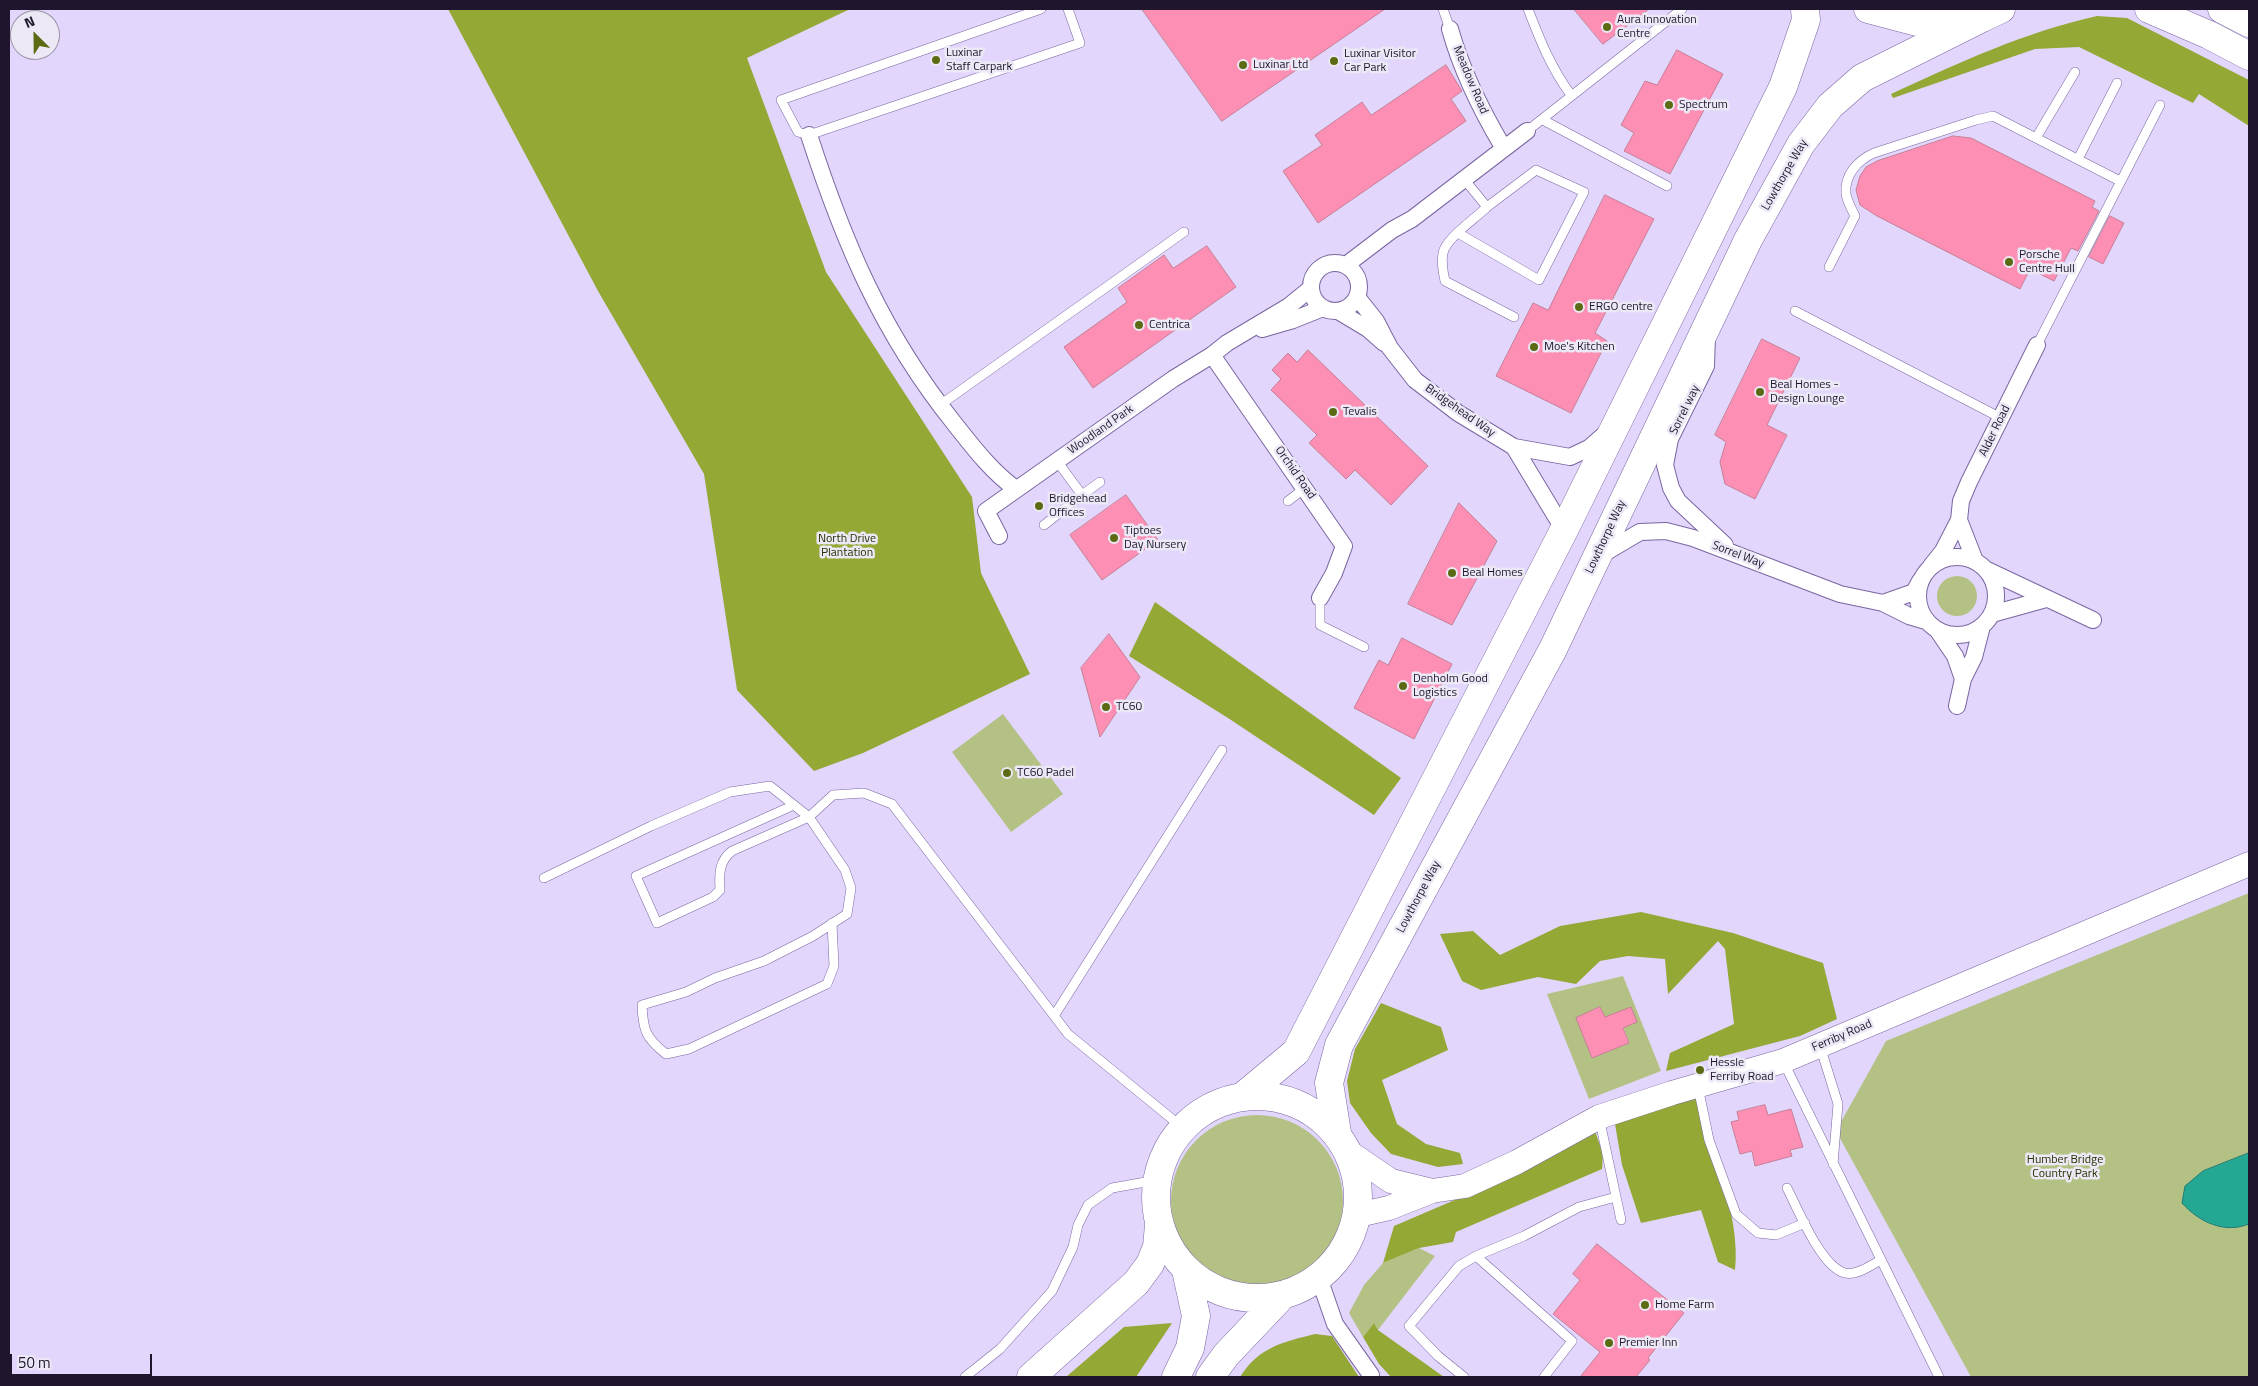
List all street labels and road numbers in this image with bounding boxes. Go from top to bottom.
street label: Meadow Road [1449,44,1491,116]
street label: Lowthorpe Way [1759,137,1811,213]
street label: Bridgehead Way [1422,381,1498,441]
street label: Sorrel way [1667,383,1703,437]
street label: Woodland Park [1065,402,1137,458]
street label: Alder Road [1976,403,2014,459]
street label: Orchid Road [1272,444,1318,502]
street label: Lowthorpe Way [1583,498,1629,576]
street label: Sorrel Way [1710,538,1766,572]
street label: Lowthorpe Way [1394,859,1444,935]
street label: Ferriby Road [1810,1017,1874,1055]

